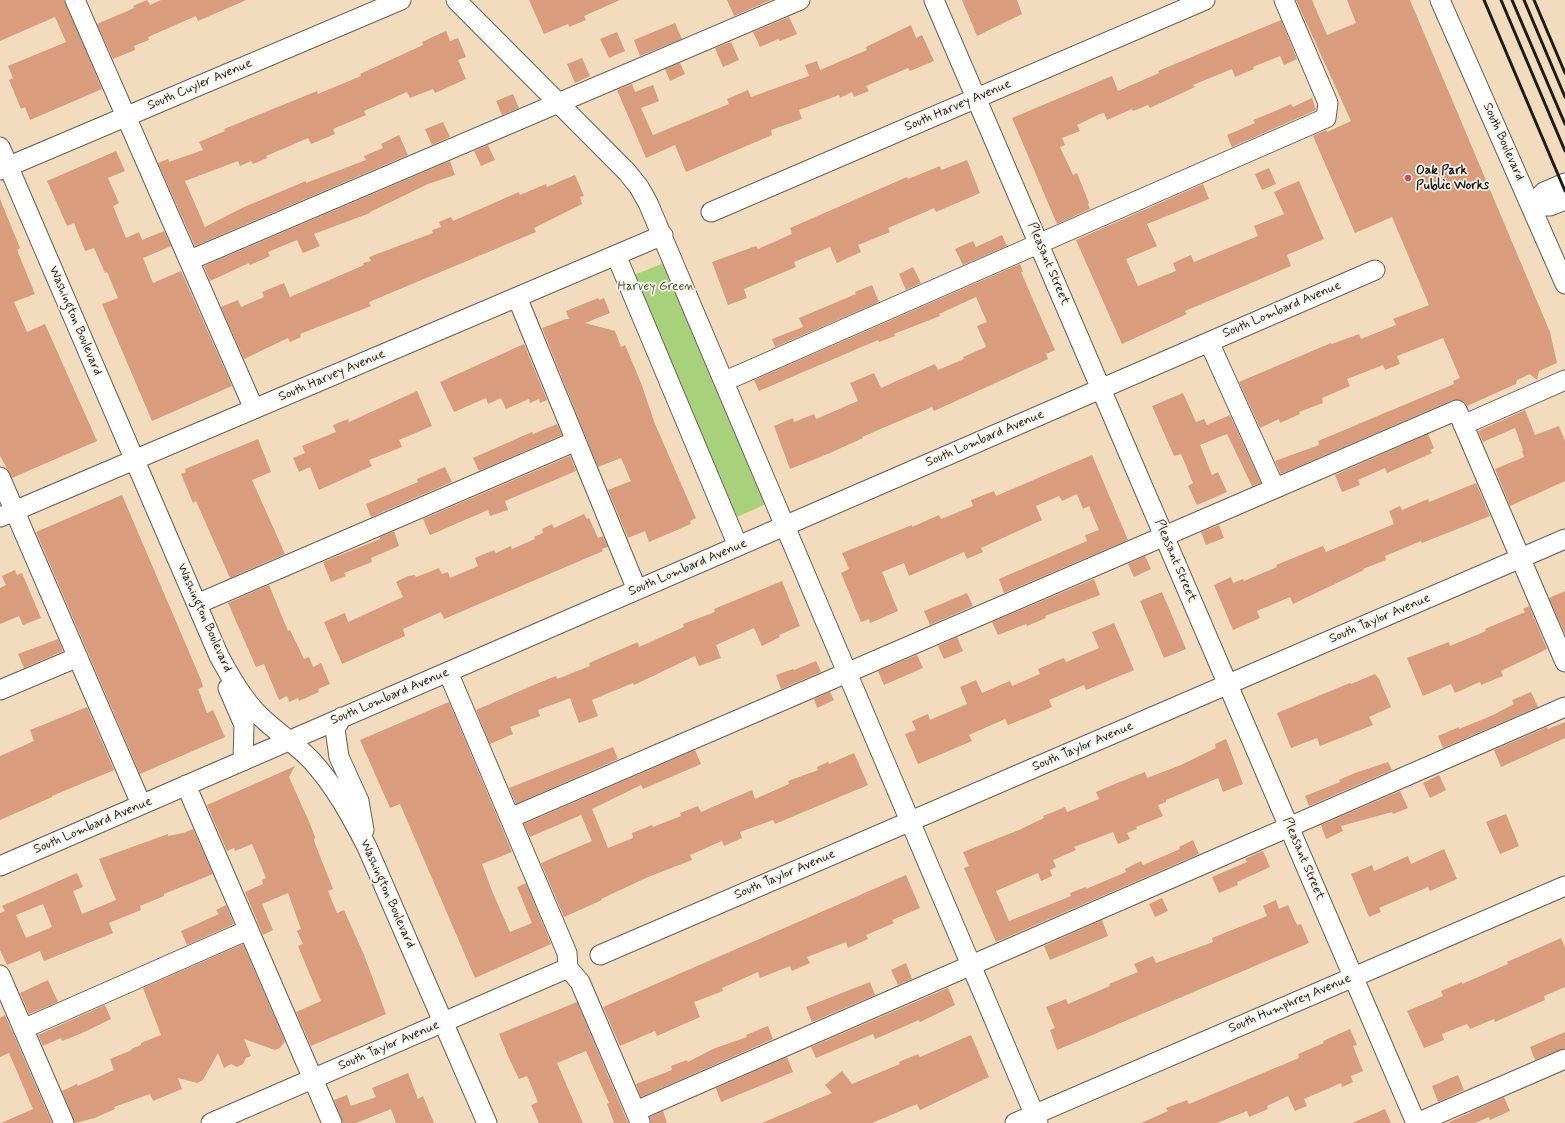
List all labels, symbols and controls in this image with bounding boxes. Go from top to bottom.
street label: South Cuyler Avenue [145,56,255,114]
street label: South Harvey Avenue [902,77,1014,135]
street label: South Boulevard [1479,101,1527,183]
place label: Oak Park Public Works [1416,163,1489,194]
marker: Oak Park Public Works [1403,173,1413,183]
street label: Pleasant Street [1023,220,1073,308]
street label: Washington Boulevard [45,264,105,378]
street label: South Lombard Avenue [1220,278,1344,342]
park label: Harvey Green [617,279,695,295]
street label: South Harvey Avenue [276,347,388,405]
street label: South Lombard Avenue [923,407,1047,471]
street label: Pleasant Street [1150,517,1200,605]
street label: South Lombard Avenue [626,536,750,600]
street label: Washington Boulevard [173,561,235,675]
street label: South Taylor Avenue [1327,591,1433,647]
street label: South Lombard Avenue [328,665,452,729]
street label: South Taylor Avenue [1030,719,1136,775]
street label: South Lombard Avenue [31,794,155,858]
street label: Pleasant Street [1278,815,1328,903]
street label: Washington Boulevard [356,837,418,951]
street label: South Taylor Avenue [732,847,838,903]
street label: South Humphrey Avenue [1226,971,1354,1037]
street label: South Taylor Avenue [336,1018,442,1074]

